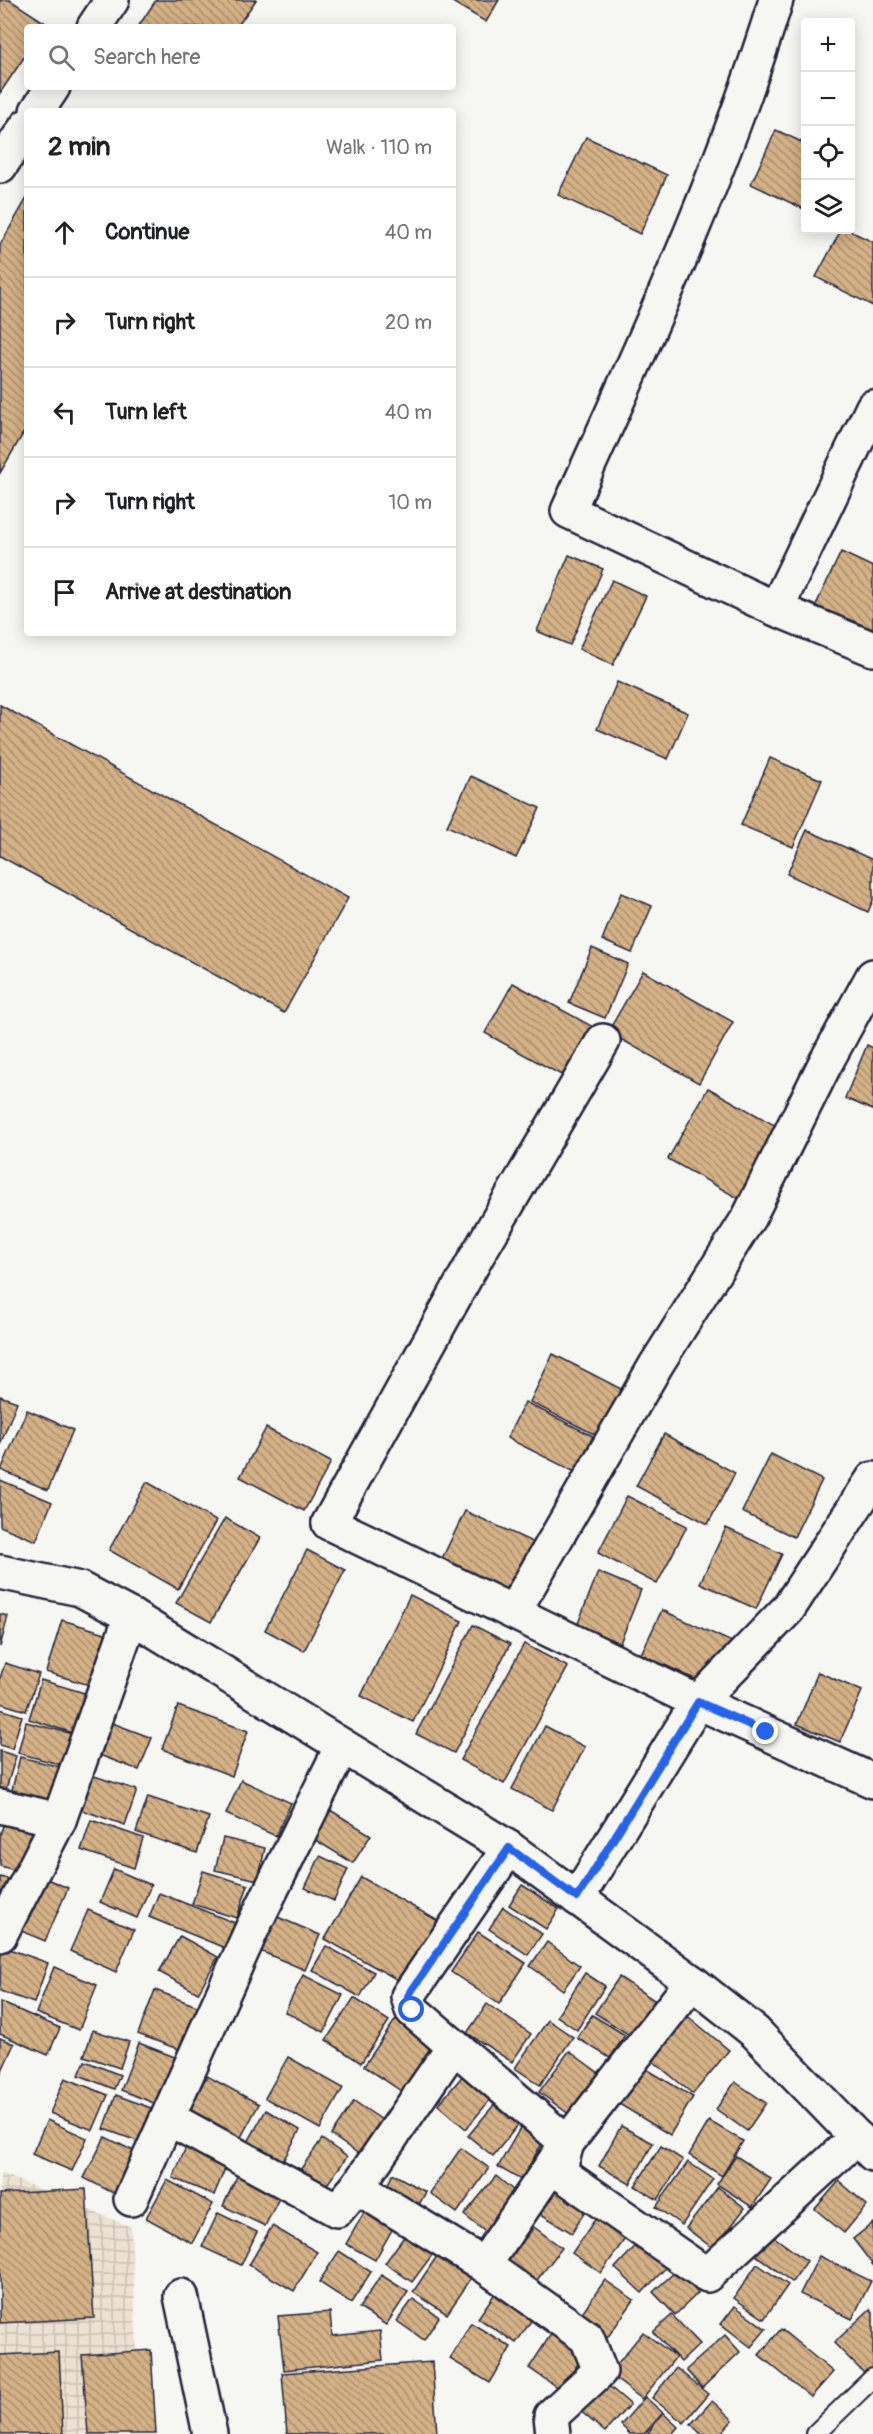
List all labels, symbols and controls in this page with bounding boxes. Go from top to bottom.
map controls [801,18,855,234]
button: + [801,18,855,72]
search box [24,24,456,90]
icon: search [45,41,78,74]
text: Search here [93,43,200,71]
button: − [801,72,855,126]
button: locate [801,126,855,180]
text: 2 min [48,131,110,163]
text: Walk · 110 m [326,135,432,160]
button: layers [801,180,855,234]
icon: ahead [48,216,81,249]
text: Continue [105,218,189,246]
text: 40 m [385,220,432,245]
icon: right [48,306,81,339]
text: Turn right [105,308,195,336]
text: 20 m [385,310,432,335]
icon: left [48,396,81,429]
text: Turn left [105,398,187,426]
text: 40 m [385,400,432,425]
icon: right [48,486,81,519]
text: Turn right [105,488,195,516]
text: 10 m [388,490,432,515]
icon: arrive [48,576,81,609]
text: Arrive at destination [105,578,291,606]
route end [752,1718,778,1744]
route start [398,1996,424,2022]

